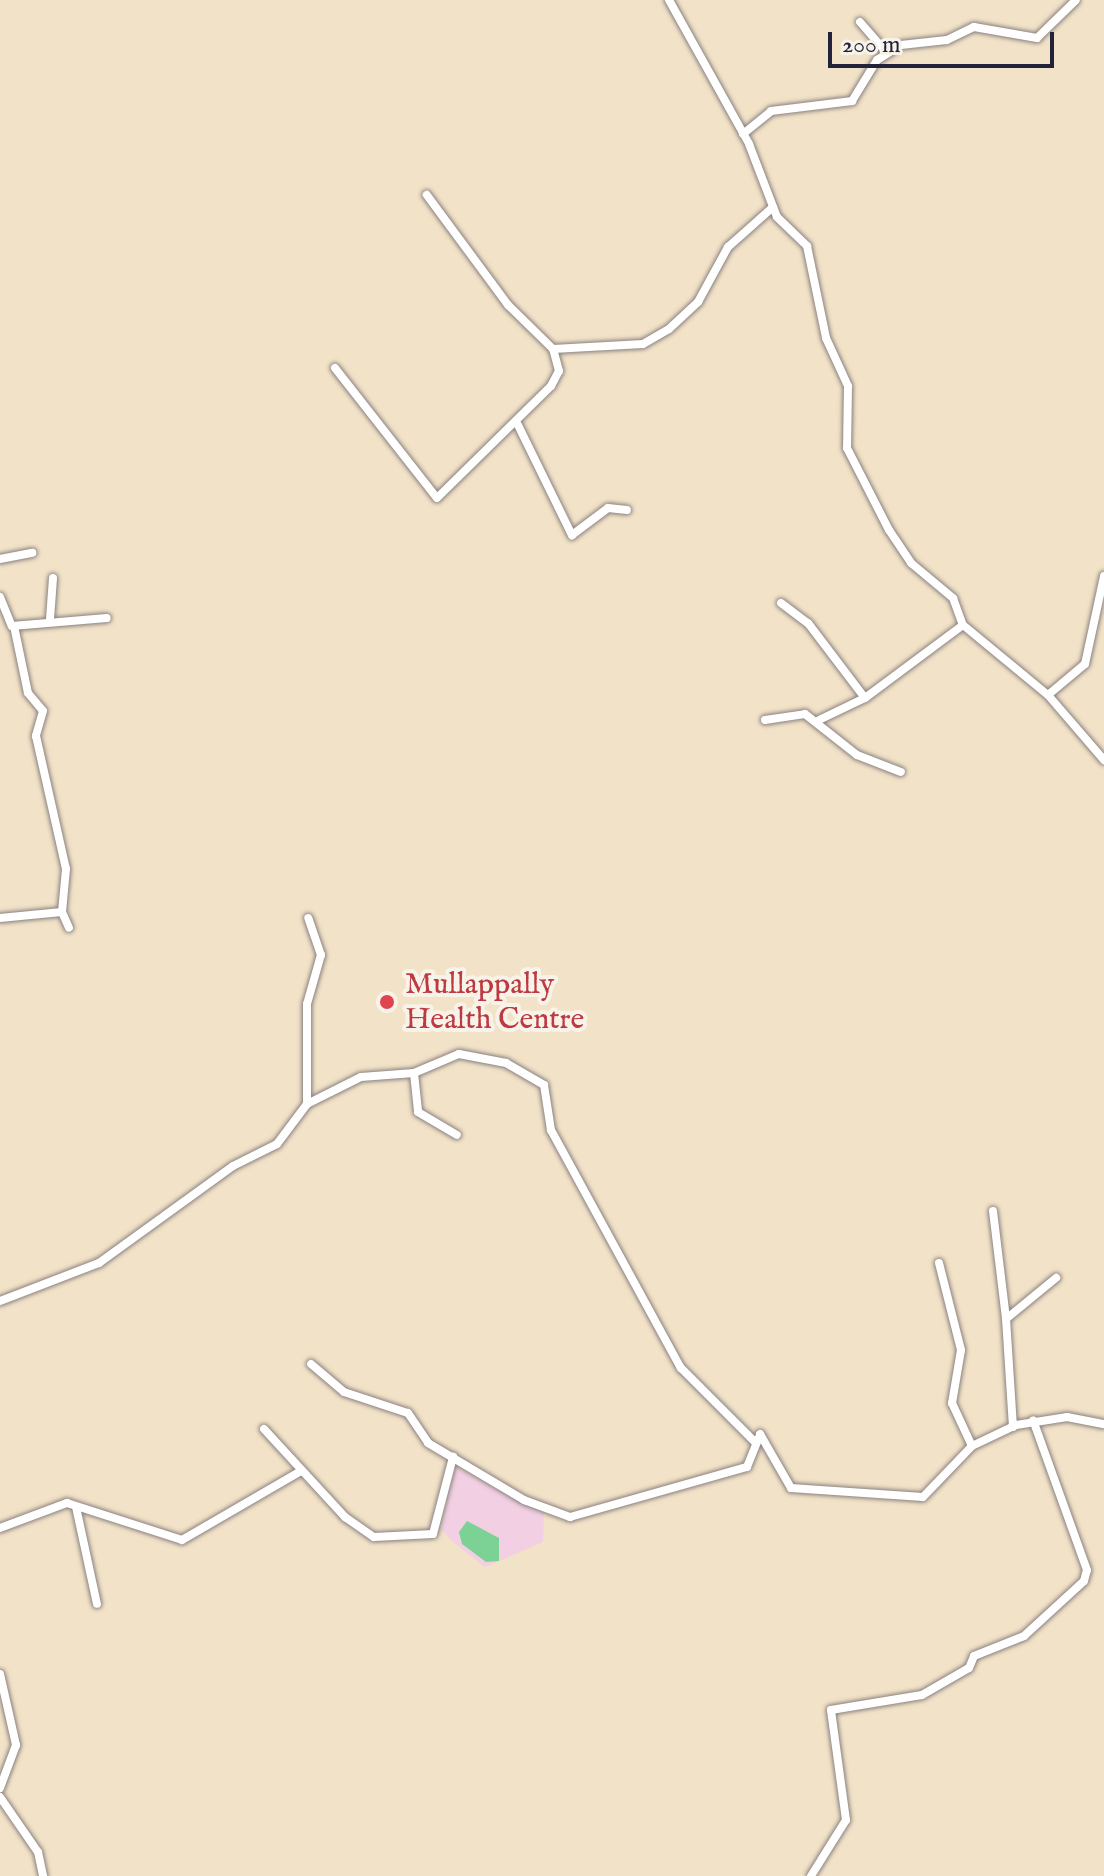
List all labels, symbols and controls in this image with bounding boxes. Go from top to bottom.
scale bar [832,16,1058,66]
text: 200 m [842,30,901,61]
place label: Mullappally Health Centre [405,967,584,1038]
marker: Mullappally Health Centre [376,991,398,1013]

